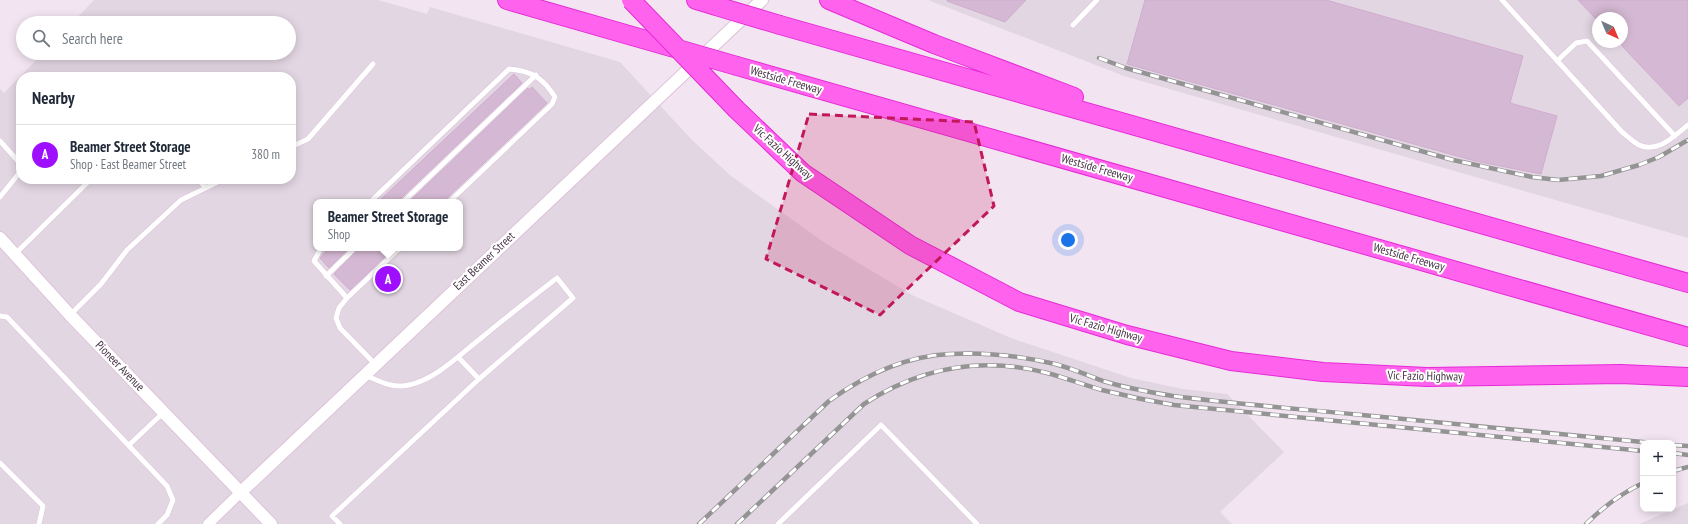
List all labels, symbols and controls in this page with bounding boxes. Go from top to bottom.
north arrow [1592,12,1628,48]
search box [16,16,296,60]
icon: search [30,27,52,49]
text: Search here [62,29,123,48]
street label: Westside Freeway [749,62,824,97]
text: Nearby [32,87,75,109]
street label: Vic Fazio Highway [750,120,817,183]
text: Beamer Street Storage [70,137,191,156]
text: A [42,146,48,163]
text: 380 m [251,146,280,163]
street label: Westside Freeway [1060,150,1135,185]
text: Shop · East Beamer Street [70,156,186,173]
popup [313,199,463,251]
text: Beamer Street Storage [328,207,448,226]
text: Shop [328,226,350,243]
street label: East Beamer Street [450,228,518,293]
your location [1058,230,1078,250]
street label: Westside Freeway [1372,239,1447,274]
pin: A [375,264,401,294]
street label: Vic Fazio Highway [1067,310,1145,345]
street label: Pioneer Avenue [93,337,148,394]
street label: Vic Fazio Highway [1386,367,1463,384]
map controls [1640,440,1676,512]
button: + [1640,440,1676,476]
button: − [1640,476,1676,512]

